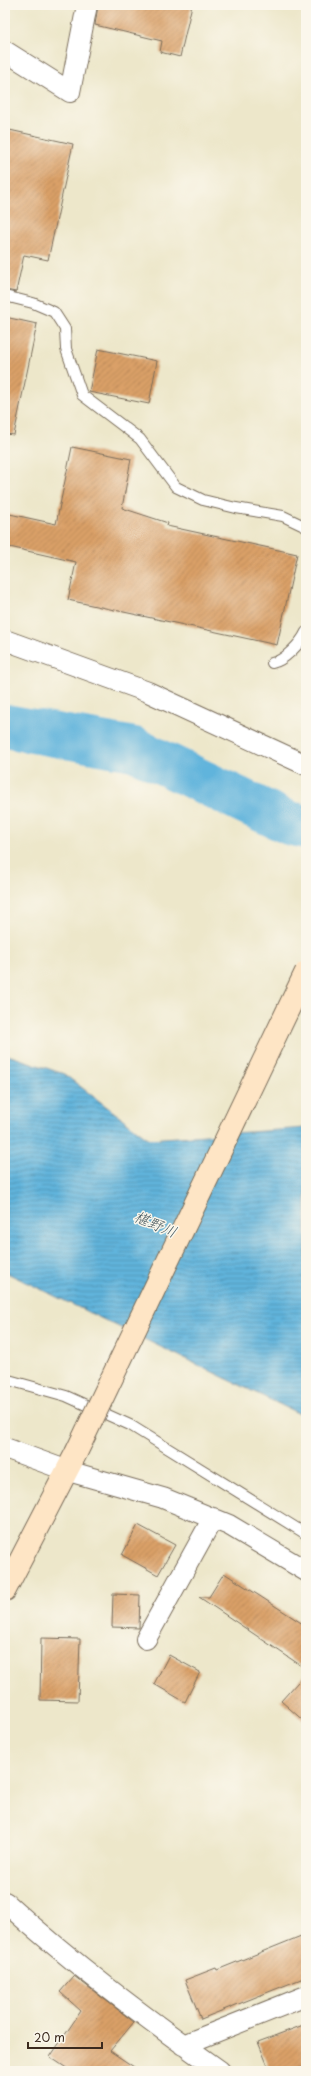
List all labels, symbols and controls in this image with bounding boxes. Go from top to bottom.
water label: 椹野川 [131,1204,181,1242]
scale bar [28,2024,102,2050]
text: 20 m [34,2028,65,2046]

